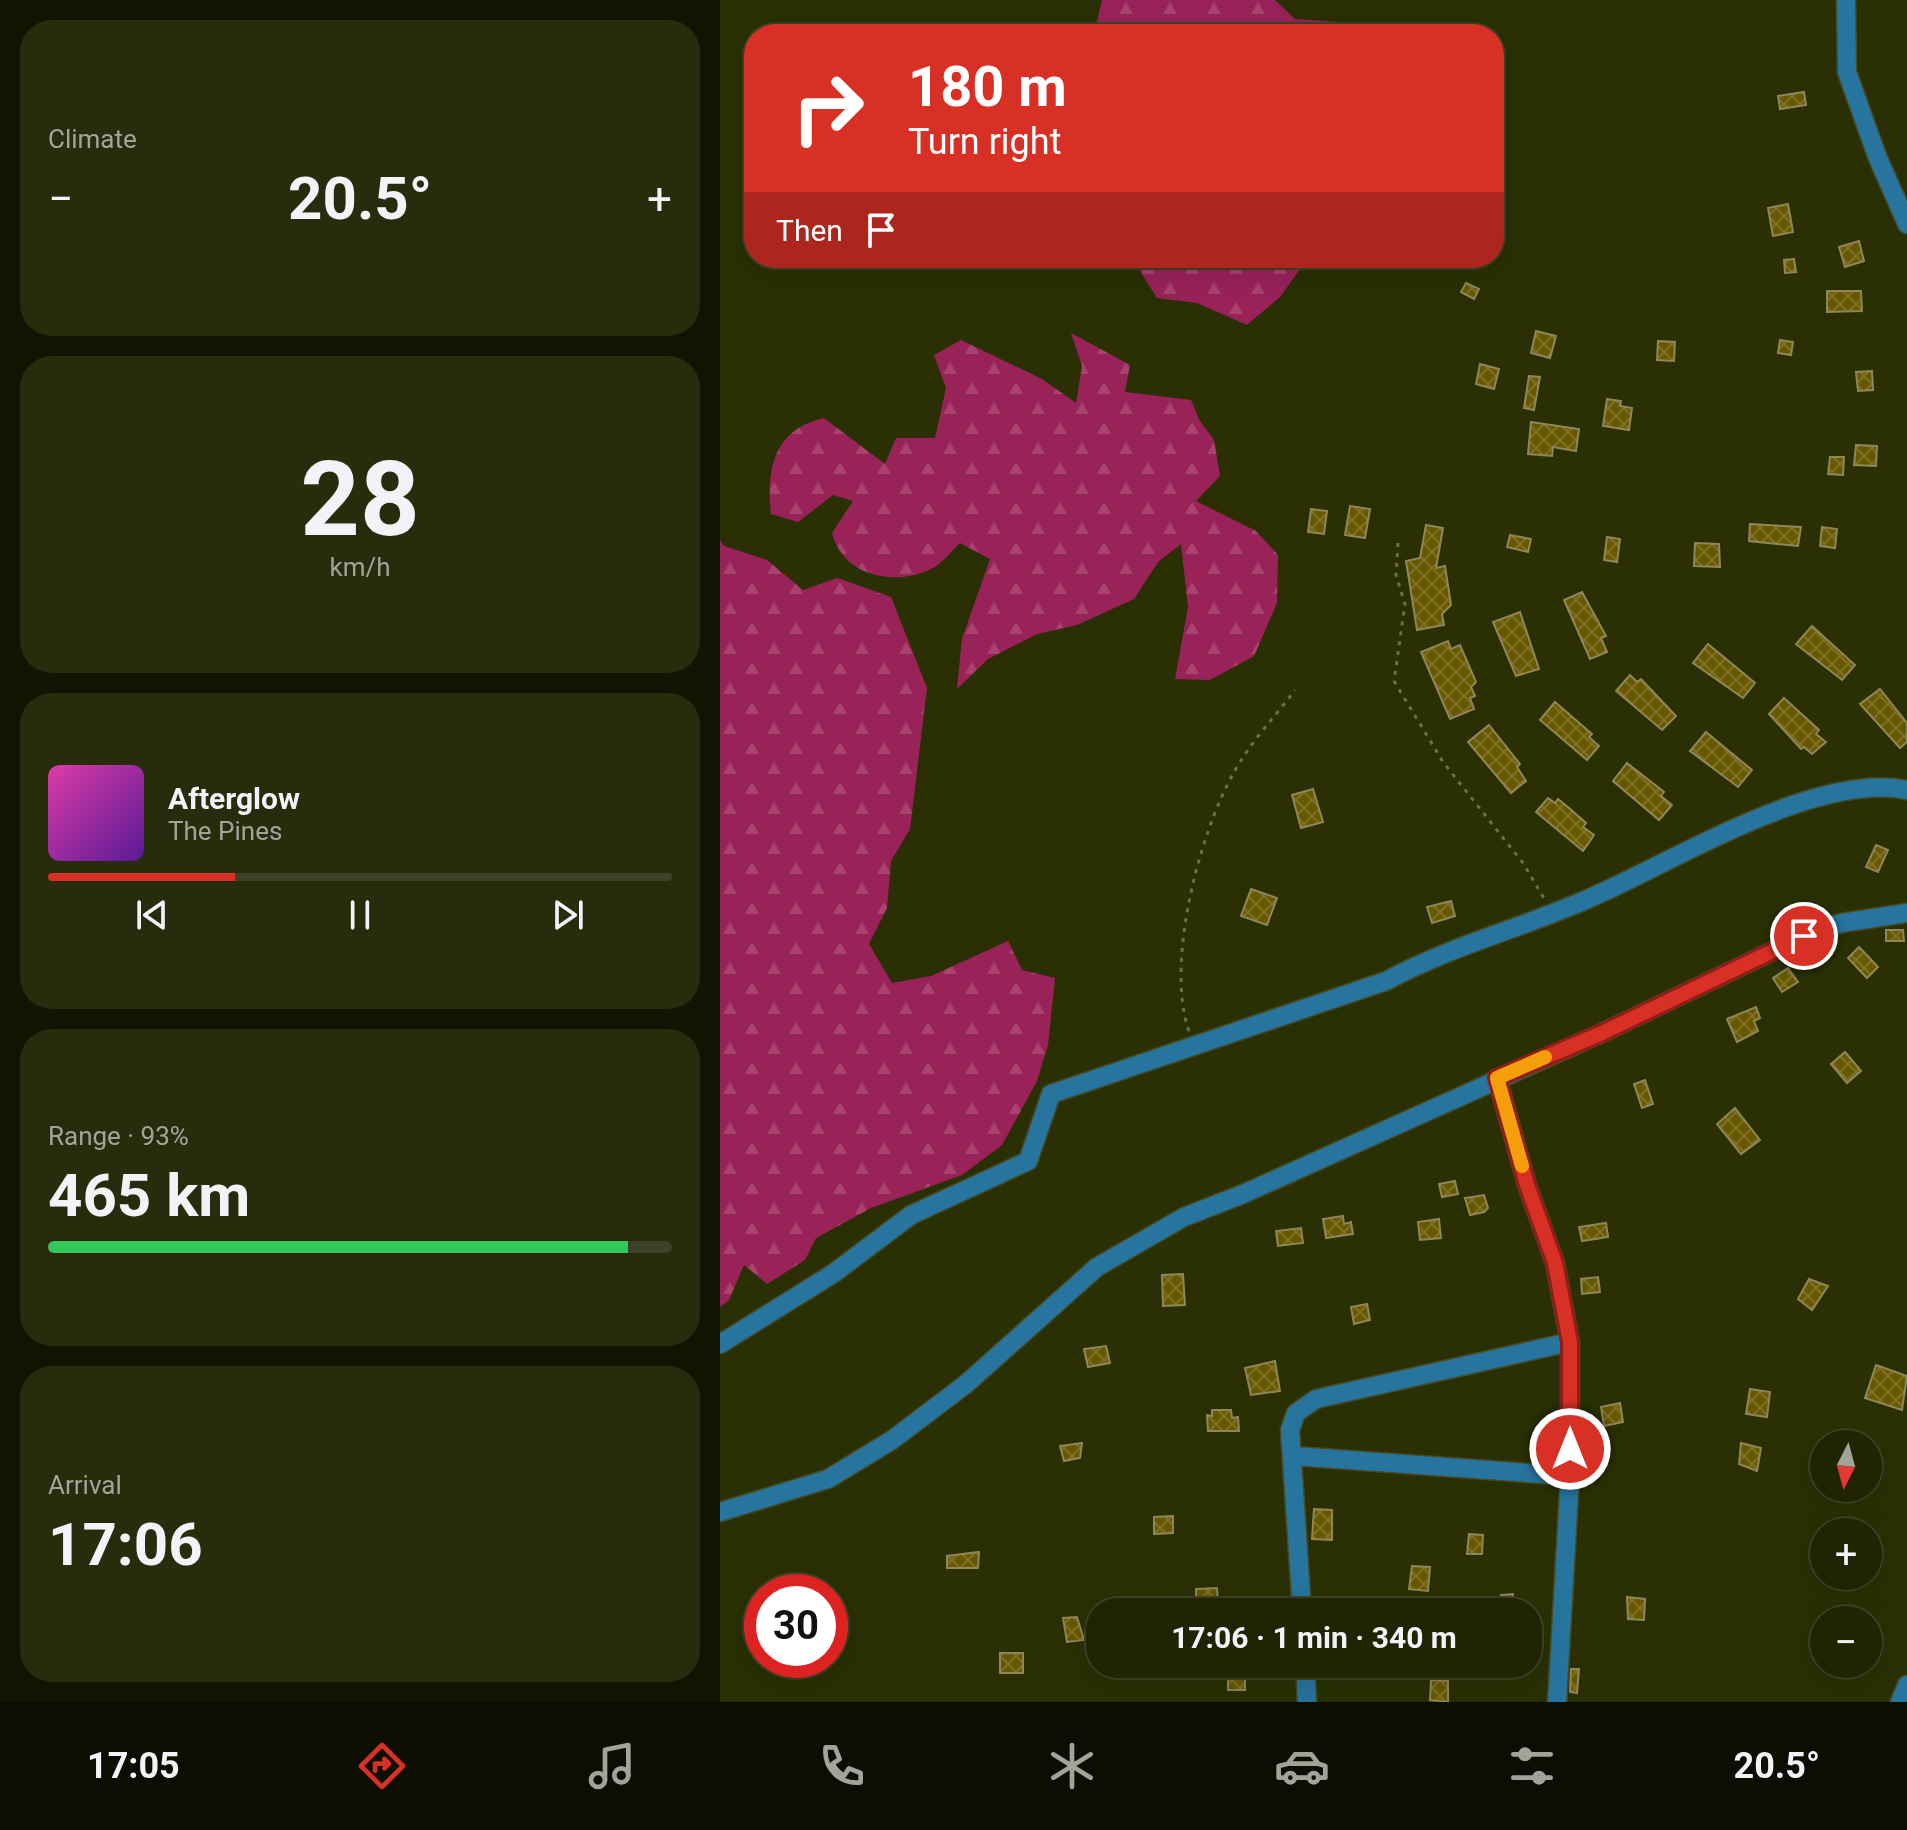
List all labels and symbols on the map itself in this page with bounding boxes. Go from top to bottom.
pin [1770,902,1838,970]
position arrow [1528,1407,1612,1491]
north arrow [1810,1430,1882,1502]
speed limit sign: 30 [744,1574,848,1678]

